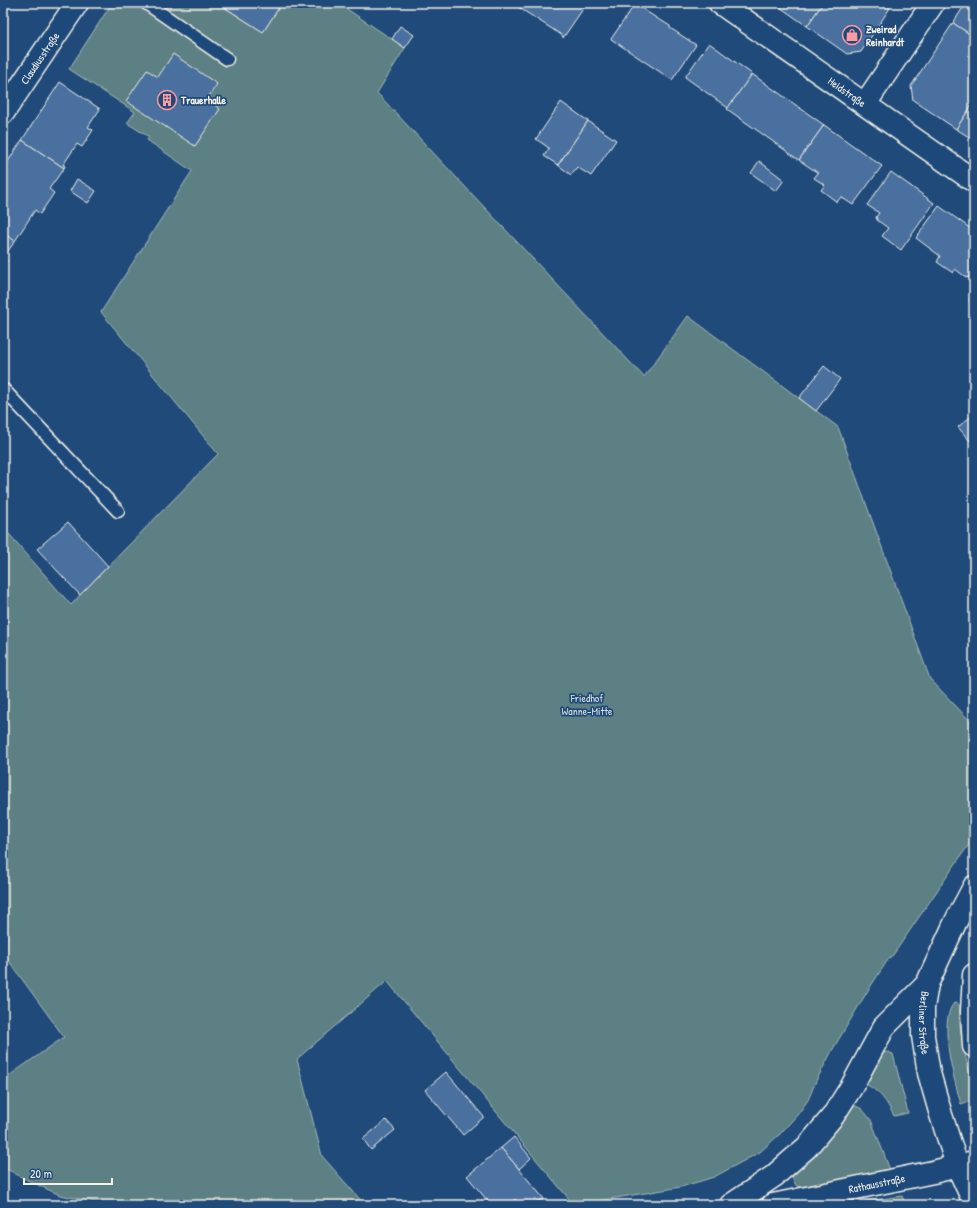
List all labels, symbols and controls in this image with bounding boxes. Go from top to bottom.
place label: Zweirad Reinhardt [866,22,905,49]
shop icon: Zweirad Reinhardt [841,24,863,46]
street label: Claudiusstraße [17,29,63,87]
street label: Heidstraße [825,74,869,110]
building icon: Trauerhalle [156,89,178,111]
place label: Trauerhalle [180,93,226,107]
park label: Friedhof Wanne-Mitte [562,691,613,718]
street label: Berliner Straße [916,990,933,1056]
scale bar [24,1160,112,1186]
text: 20 m [30,1165,52,1182]
street label: Rathausstraße [847,1171,907,1196]

